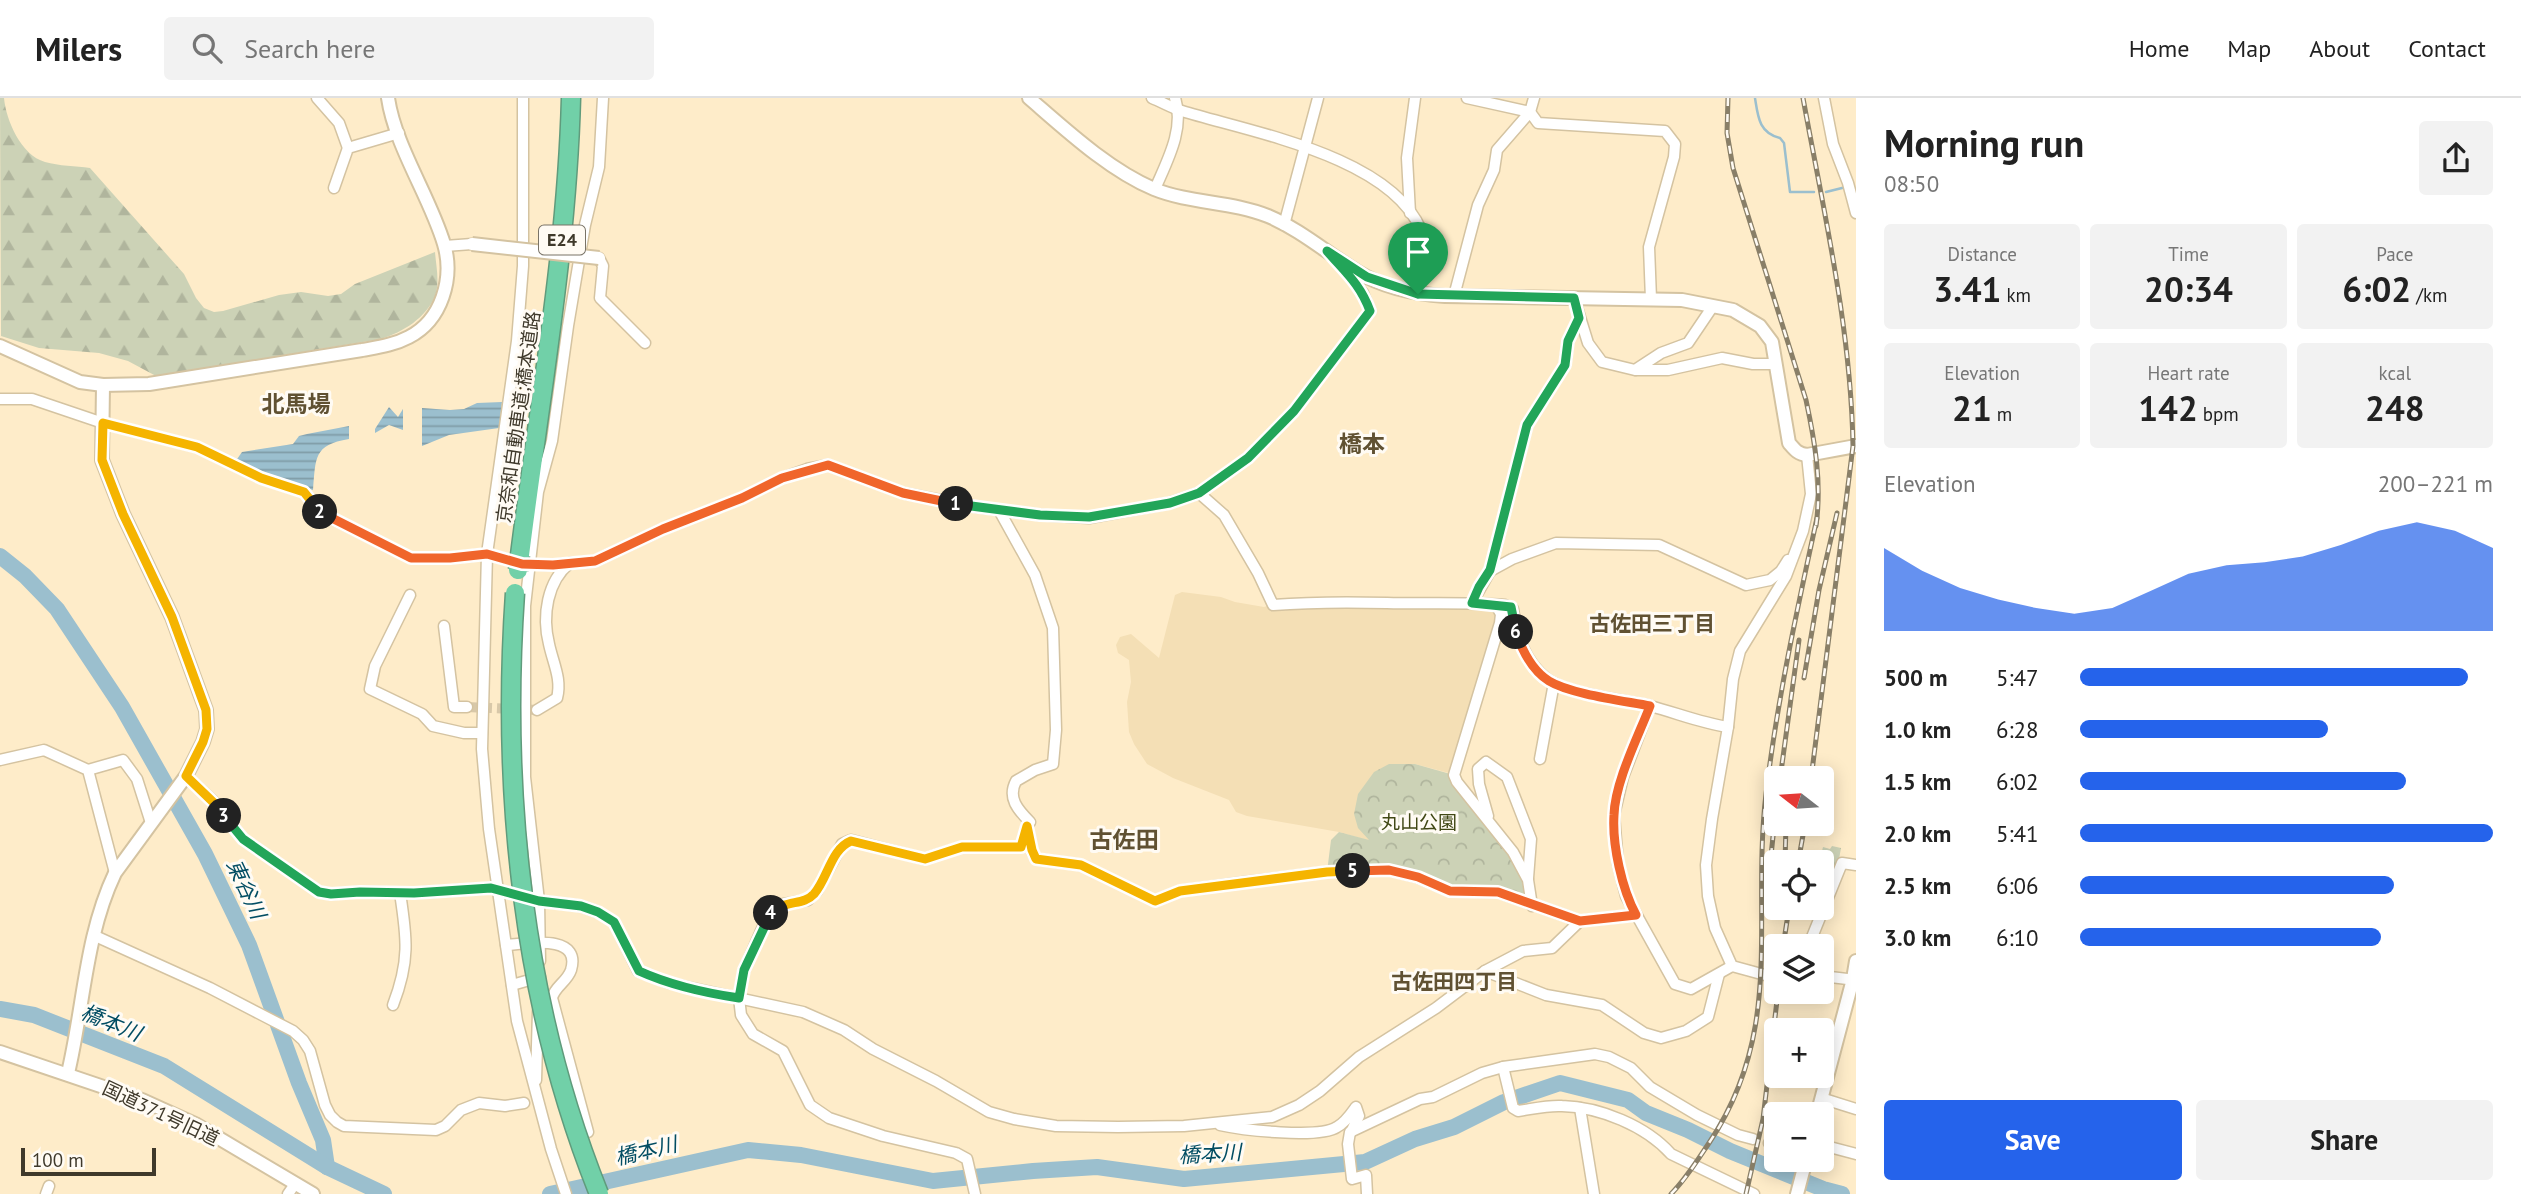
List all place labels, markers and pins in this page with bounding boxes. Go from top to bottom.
pin [1388,222,1448,294]
pin: 1 [939,486,974,522]
pin: 2 [302,494,338,530]
pin: 6 [1498,614,1534,650]
pin: 3 [206,798,242,834]
pin: 5 [1336,854,1370,888]
pin: 4 [754,896,788,930]

